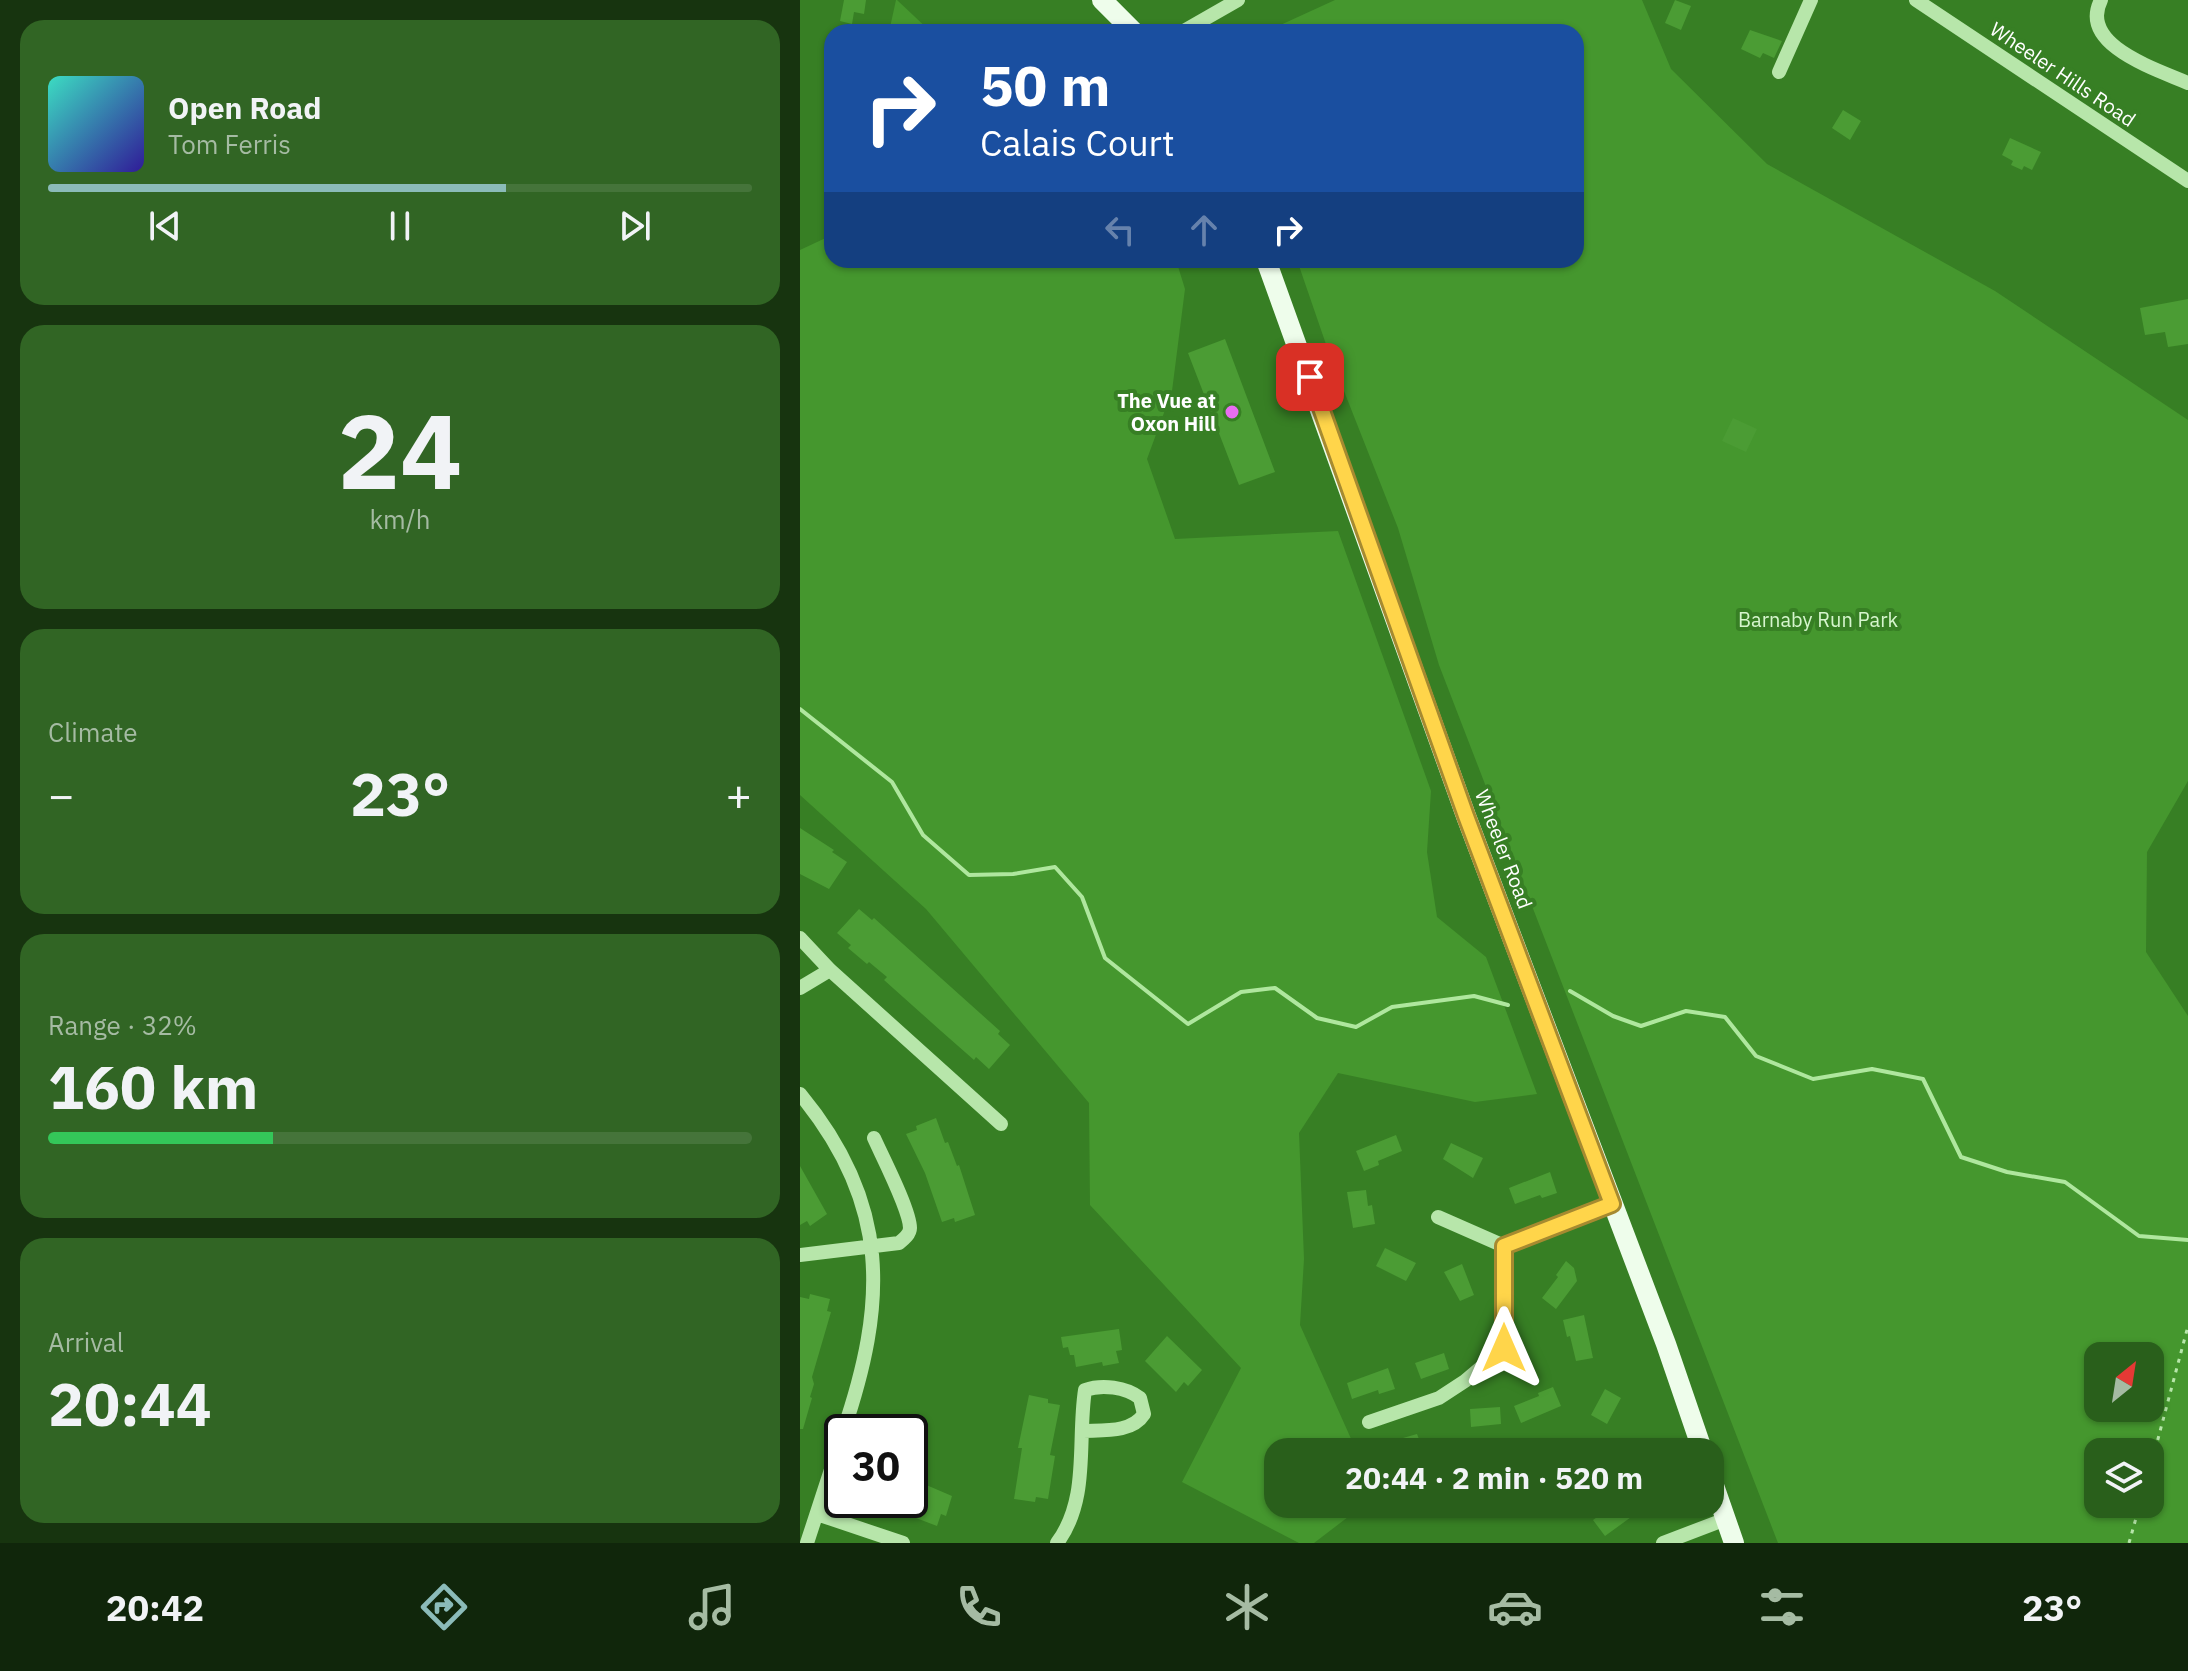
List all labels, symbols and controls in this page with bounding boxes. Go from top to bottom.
street label: Wheeler Hills Road [1985,15,2141,133]
text: 50 m [980,49,1110,121]
icon: right [848,56,952,160]
text: Open Road [168,88,321,127]
text: Calais Court [980,119,1175,166]
text: Tom Ferris [168,127,291,161]
icon: previous [143,204,187,248]
icon: pause [378,204,422,248]
icon: next [613,204,657,248]
icon: left [1098,208,1142,252]
icon: ahead [1182,208,1226,252]
icon: right [1266,208,1310,252]
pin [1276,343,1344,411]
icon: arrive [1288,355,1332,399]
text: 24 [338,382,462,518]
place label: The Vue at Oxon Hill [1117,387,1216,437]
marker: The Vue at Oxon Hill [1223,403,1241,421]
text: km/h [369,502,431,536]
park label: Barnaby Run Park [1738,606,1898,633]
text: Climate [48,715,138,749]
text: 23° [350,754,450,833]
text: − [48,766,74,823]
text: + [726,766,752,823]
street label: Wheeler Road [1469,786,1539,912]
text: Range · 32% [48,1008,197,1042]
text: 160 km [48,1047,258,1126]
position arrow [1462,1306,1546,1390]
text: Arrival [48,1325,124,1359]
north arrow [2084,1342,2164,1422]
map controls [2084,1342,2164,1518]
text: 20:44 [48,1364,212,1443]
speed limit sign: 30 [824,1414,928,1518]
button: layers [2084,1438,2164,1518]
text: 20:44 · 2 min · 520 m [1345,1458,1643,1497]
icon: directions [416,1579,472,1635]
icon: music [684,1579,740,1635]
icon: phone [951,1579,1007,1635]
icon: climate [1219,1579,1275,1635]
icon: car [1487,1579,1543,1635]
icon: filters [1754,1579,1810,1635]
text: 20:42 [106,1584,204,1631]
text: 23° [2022,1584,2082,1631]

